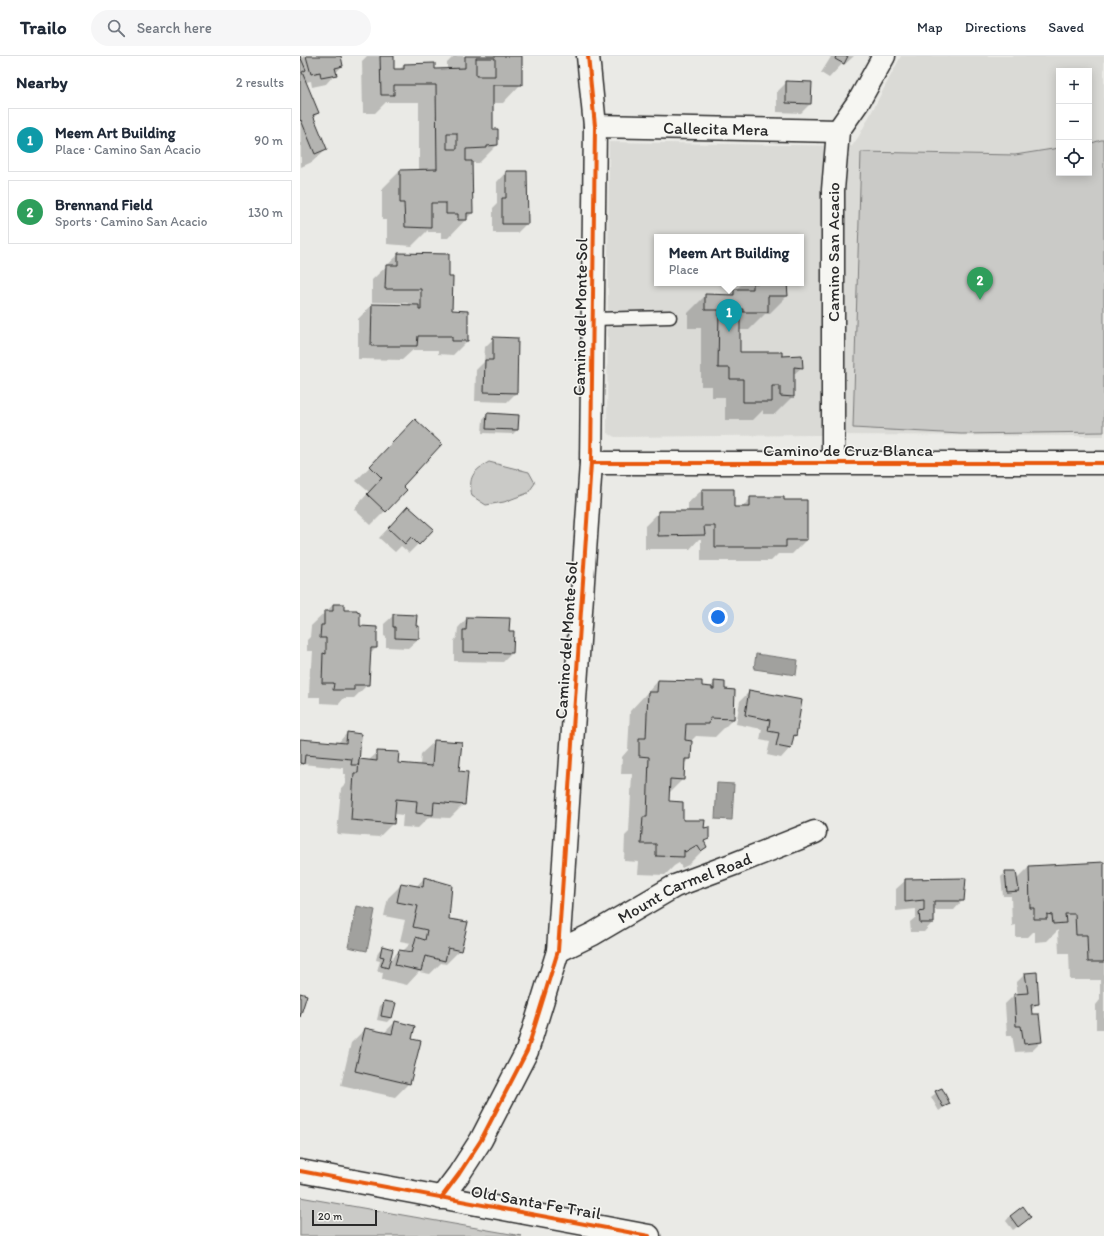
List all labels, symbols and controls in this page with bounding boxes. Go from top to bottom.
search box [91,10,371,46]
text: Trailo [20,16,67,39]
icon: search [105,17,127,39]
text: Search here [137,19,212,37]
text: Map [917,19,943,36]
text: Directions [965,19,1026,36]
text: Saved [1048,19,1084,36]
map controls [1056,68,1092,176]
button: + [1056,68,1092,104]
text: Nearby [16,72,68,92]
text: 2 results [236,75,284,90]
button: − [1056,104,1092,140]
street label: Callecita Mera [663,117,769,140]
text: Meem Art Building [55,124,175,142]
text: 1 [27,133,33,148]
text: 90 m [254,133,283,148]
button: locate [1056,140,1092,176]
text: Place · Camino San Acacio [55,142,201,157]
street label: Camino San Acacio [823,181,844,322]
text: Brennand Field [55,196,153,214]
text: 2 [27,205,33,220]
text: 130 m [248,205,283,220]
text: Sports · Camino San Acacio [55,214,207,229]
popup [654,234,804,286]
street label: Camino del Monte Sol [569,237,591,396]
text: Meem Art Building [669,244,789,262]
text: Place [669,262,699,277]
pin: 2 [967,267,993,300]
pin: 1 [716,299,742,332]
street label: Camino de Cruz Blanca [763,440,933,460]
street label: Camino del Monte Sol [550,560,582,720]
your location [708,607,728,627]
street label: Mount Carmel Road [614,848,755,927]
street label: Old Santa Fe Trail [469,1181,603,1223]
scale bar [312,1208,377,1227]
text: 20 m [318,1210,342,1223]

